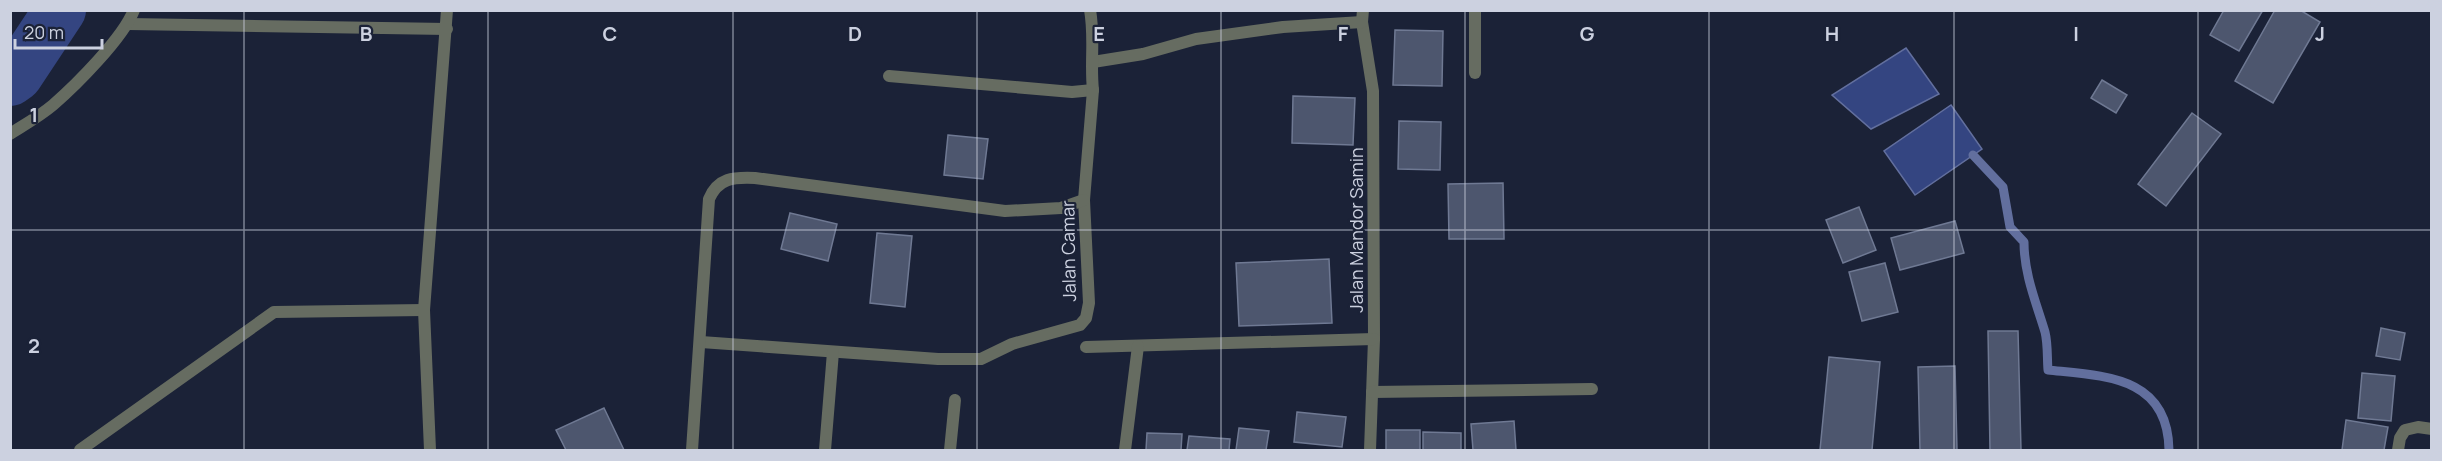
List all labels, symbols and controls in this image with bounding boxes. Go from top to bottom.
scale bar [15,12,102,50]
text: 20 m [24,20,64,44]
text: B [360,20,373,47]
text: C [603,20,617,47]
text: D [848,20,862,47]
text: E [1093,20,1105,47]
text: F [1338,20,1349,47]
text: G [1580,20,1595,47]
text: H [1825,20,1839,47]
text: I [2073,20,2079,47]
text: J [2315,20,2325,47]
text: 1 [30,101,38,128]
street label: Jalan Mandor Samin [1344,147,1368,313]
street label: Jalan Camar [1055,200,1081,302]
text: 2 [28,332,40,359]

